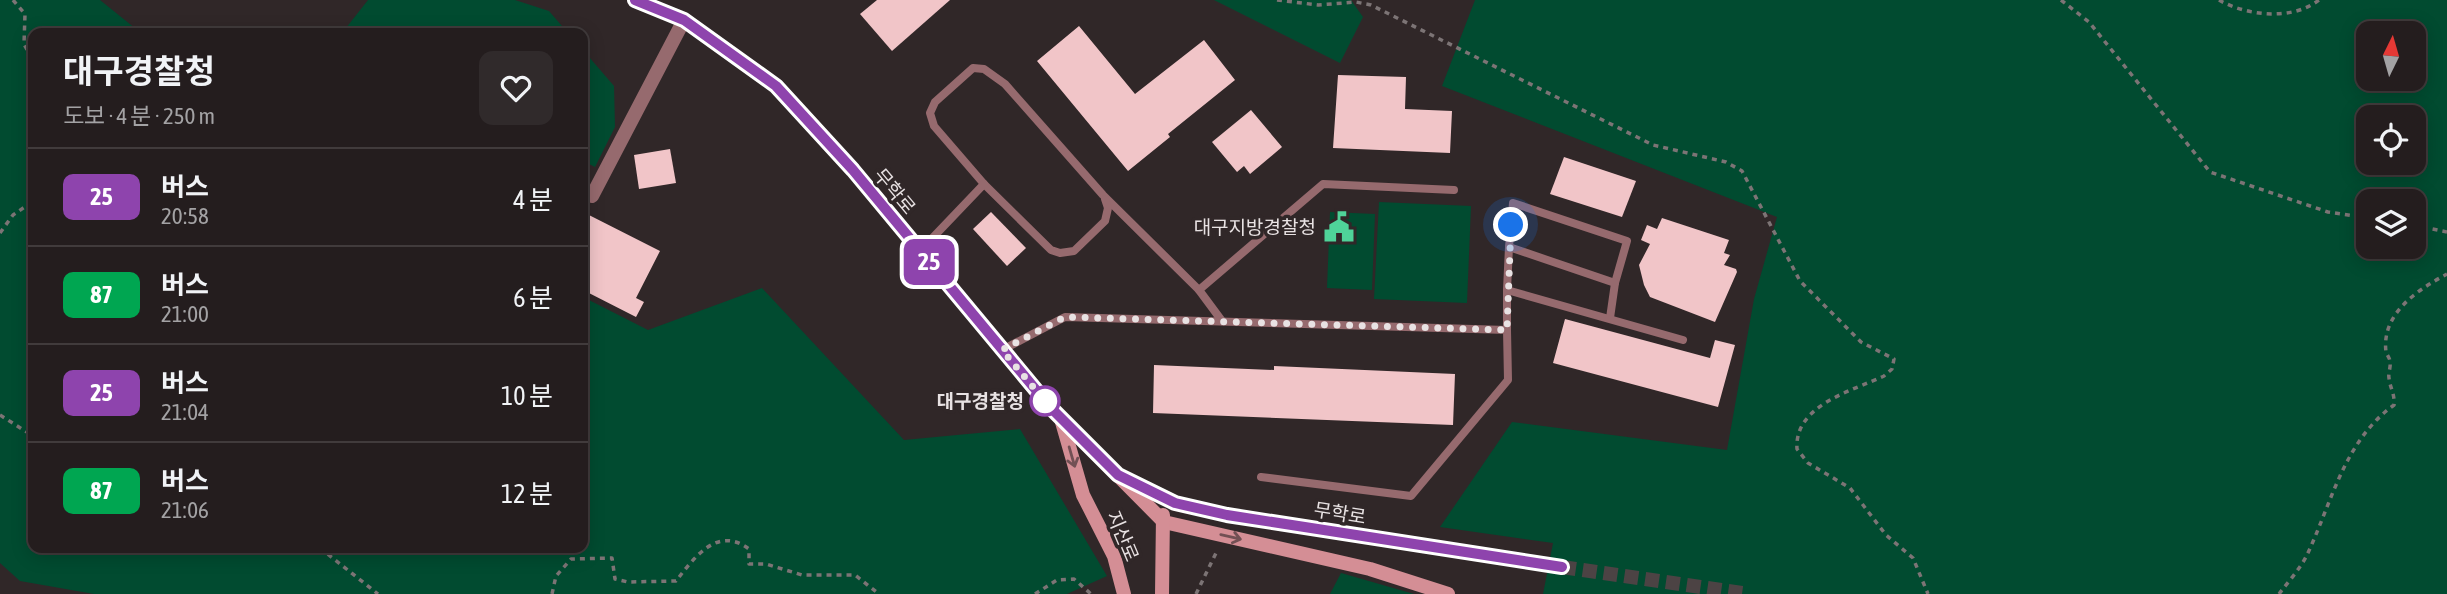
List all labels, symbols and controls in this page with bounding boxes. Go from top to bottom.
north arrow [2356,21,2426,91]
map controls [2356,21,2426,259]
button: heart [479,51,553,125]
text: 대구경찰청 [63,52,215,90]
text: 도보 · 4 분 · 250 m [63,103,215,129]
button: locate [2356,105,2426,175]
street label: 무학로 [870,164,920,218]
text: 버스 [161,172,209,202]
text: 25 [90,183,113,210]
text: 4 분 [513,185,553,215]
button: layers [2356,189,2426,259]
text: 20:58 [161,203,209,229]
your location [1493,207,1528,242]
public building icon: 대구지방경찰청 [1322,210,1356,244]
place label: 대구지방경찰청 [1194,216,1316,238]
line badge: 25 [898,239,960,285]
text: 25 [918,248,940,275]
text: 버스 [161,270,209,300]
text: 87 [90,281,113,308]
text: 6 분 [513,283,553,313]
text: 21:00 [161,301,209,327]
text: 버스 [161,368,209,398]
text: 25 [90,379,113,406]
text: 10 분 [501,381,553,411]
marker: 대구경찰청 [1030,386,1060,416]
place label: 대구경찰청 [937,390,1024,412]
text: 21:04 [161,399,209,425]
one-way arrow [1066,445,1079,467]
text: 버스 [161,466,209,496]
text: 87 [90,477,113,504]
text: 12 분 [501,479,553,509]
text: 21:06 [161,497,209,523]
street label: 무학로 [1312,498,1368,528]
street label: 지산로 [1103,508,1143,564]
one-way arrow [1219,531,1242,544]

